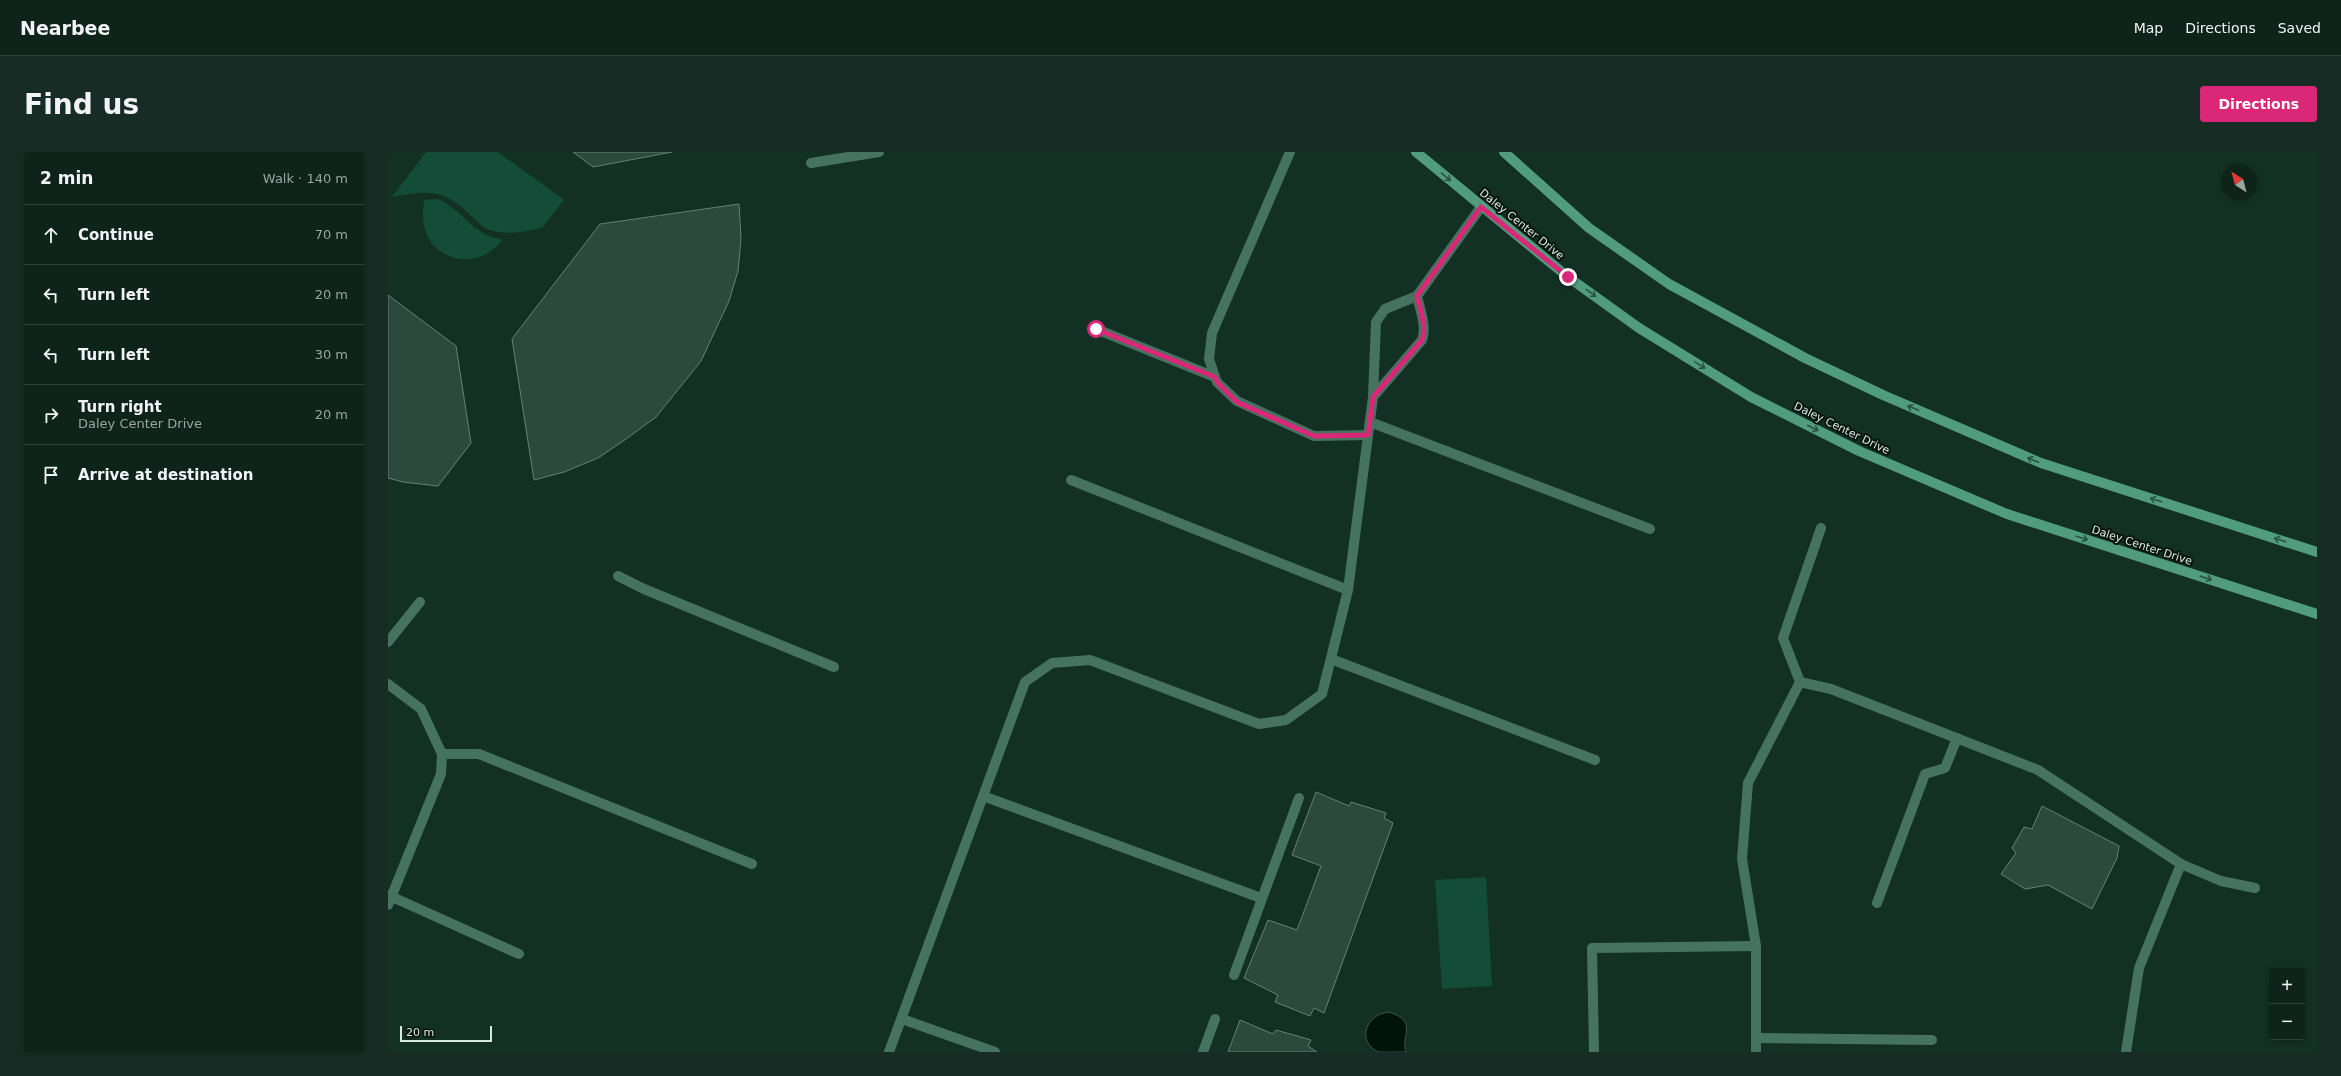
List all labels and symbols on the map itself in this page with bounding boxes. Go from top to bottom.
north arrow [2221,164,2257,200]
one-way arrow [1441,173,1451,182]
street label: Daley Center Drive [1477,186,1567,263]
route end [1559,268,1577,286]
one-way arrow [1585,289,1596,297]
route start [1087,320,1105,338]
one-way arrow [1694,361,1705,369]
street label: Daley Center Drive [1792,400,1892,457]
one-way arrow [1908,404,1920,412]
one-way arrow [1807,425,1819,432]
one-way arrow [2027,455,2039,463]
one-way arrow [2150,496,2163,503]
street label: Daley Center Drive [2090,523,2194,568]
one-way arrow [2076,535,2089,542]
one-way arrow [2274,536,2286,544]
one-way arrow [2199,575,2212,582]
scale bar [400,1024,492,1043]

